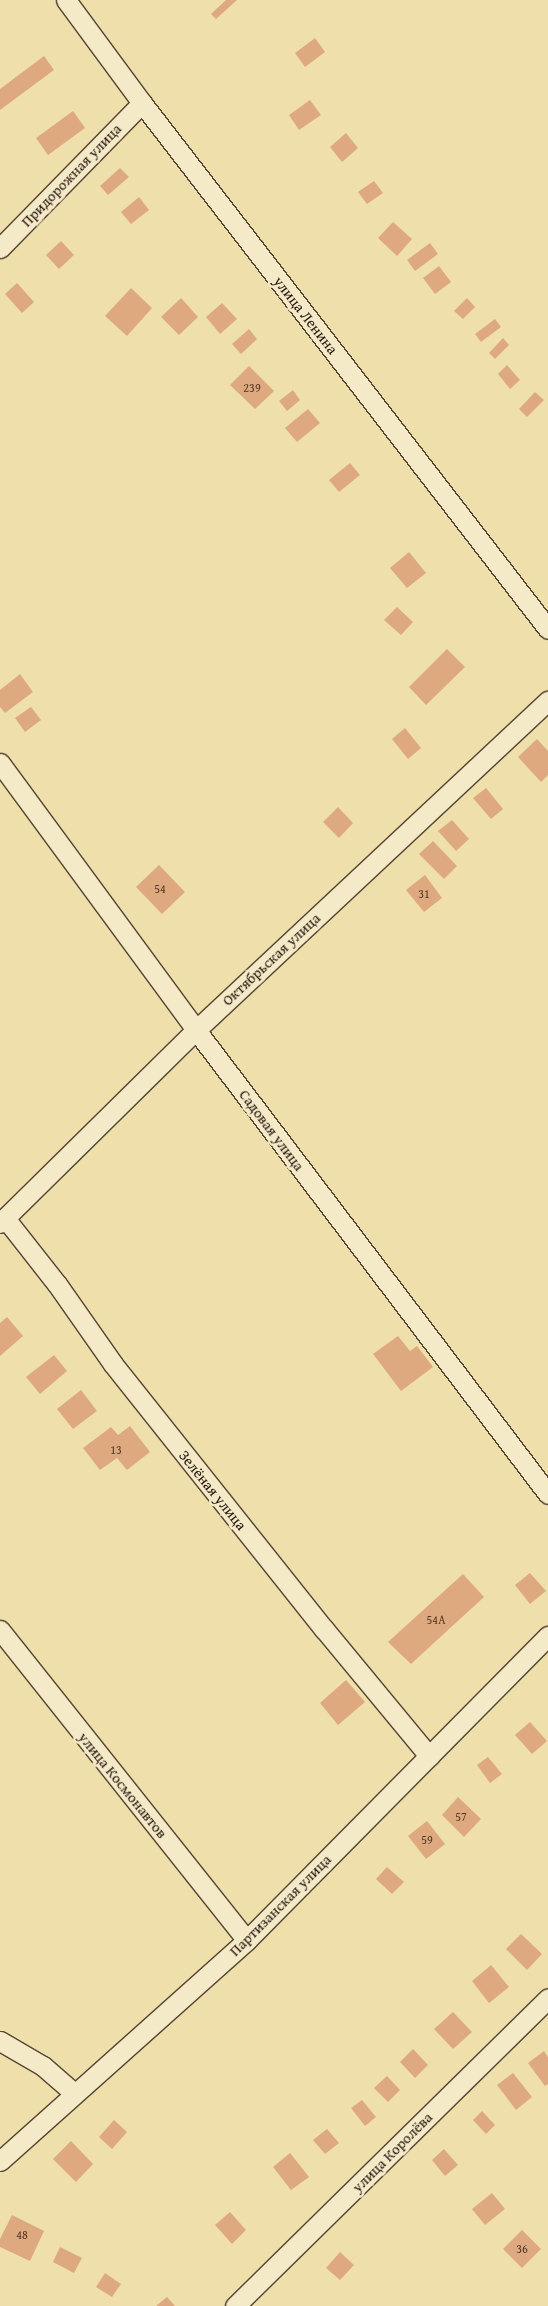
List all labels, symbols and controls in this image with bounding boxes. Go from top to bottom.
street label: Придорожная улица [17,120,125,230]
street label: улица Ленина [270,272,342,358]
house number: 239 [243,381,261,395]
house number: 54 [154,882,166,896]
house number: 31 [418,887,430,901]
street label: Октябрьская улица [218,909,324,1009]
street label: Садовая улица [236,1086,308,1174]
house number: 13 [110,1443,122,1457]
street label: Зелёная улица [175,1447,251,1533]
house number: 54А [427,1613,445,1627]
street label: улица Космонавтов [75,1728,171,1842]
house number: 57 [455,1810,467,1824]
house number: 59 [421,1833,433,1847]
street label: Партизанская улица [225,1850,335,1960]
street label: улица Королёва [348,2108,436,2196]
house number: 48 [16,2228,28,2242]
house number: 36 [516,2242,528,2256]

